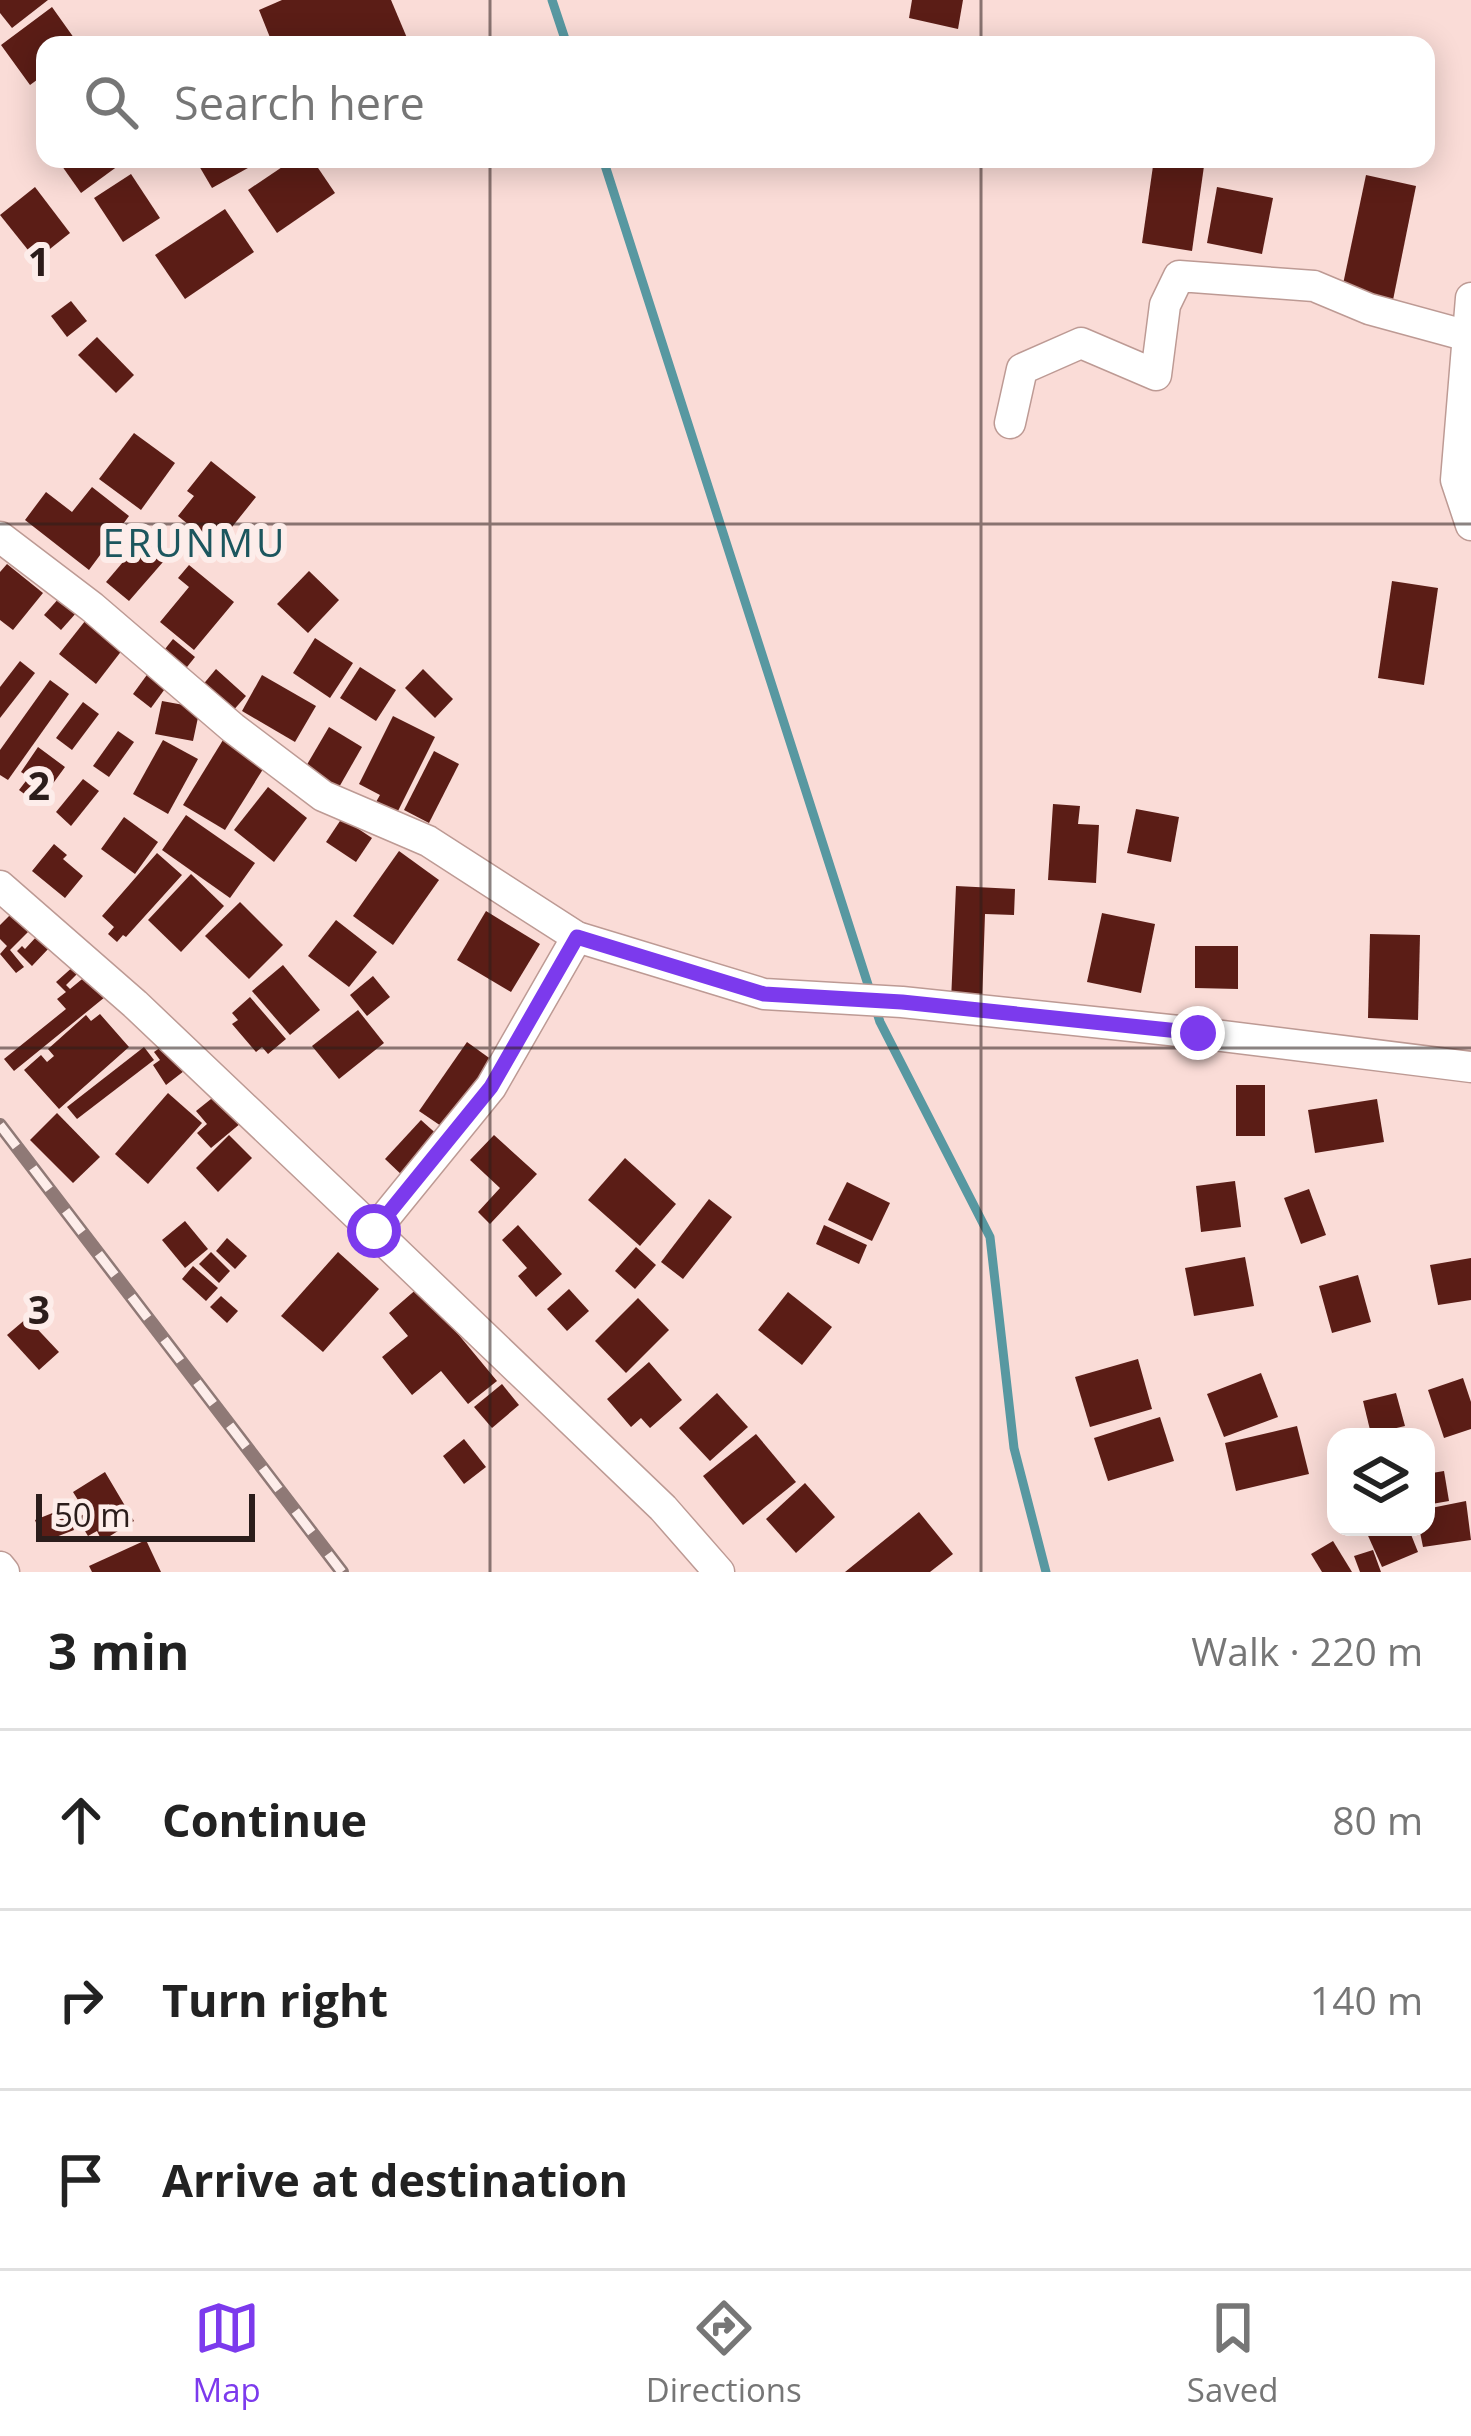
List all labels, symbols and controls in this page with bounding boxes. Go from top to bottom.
search box [36,36,1435,168]
icon: search [78,69,144,135]
text: Search here [174,72,425,133]
text: 1 [28,234,50,287]
district label: ERUNMU [102,515,288,568]
text: 2 [28,758,50,811]
route end [1171,1006,1225,1060]
route start [347,1204,401,1258]
text: 3 [28,1282,50,1335]
map controls [1327,1428,1435,1536]
button: layers [1327,1428,1435,1536]
scale bar [36,1488,255,1541]
text: 50 m [54,1492,131,1537]
text: 3 min [48,1615,190,1685]
text: Walk · 220 m [1191,1624,1423,1677]
icon: ahead [48,1787,114,1853]
text: Continue [162,1789,367,1850]
text: 80 m [1332,1793,1423,1846]
icon: right [48,1967,114,2033]
text: Turn right [162,1969,388,2030]
text: 140 m [1310,1973,1423,2026]
icon: arrive [48,2147,114,2213]
text: Arrive at destination [162,2149,628,2210]
tab: Map [193,2295,261,2412]
tab: Directions [646,2295,802,2412]
tab: Saved [1187,2295,1278,2412]

